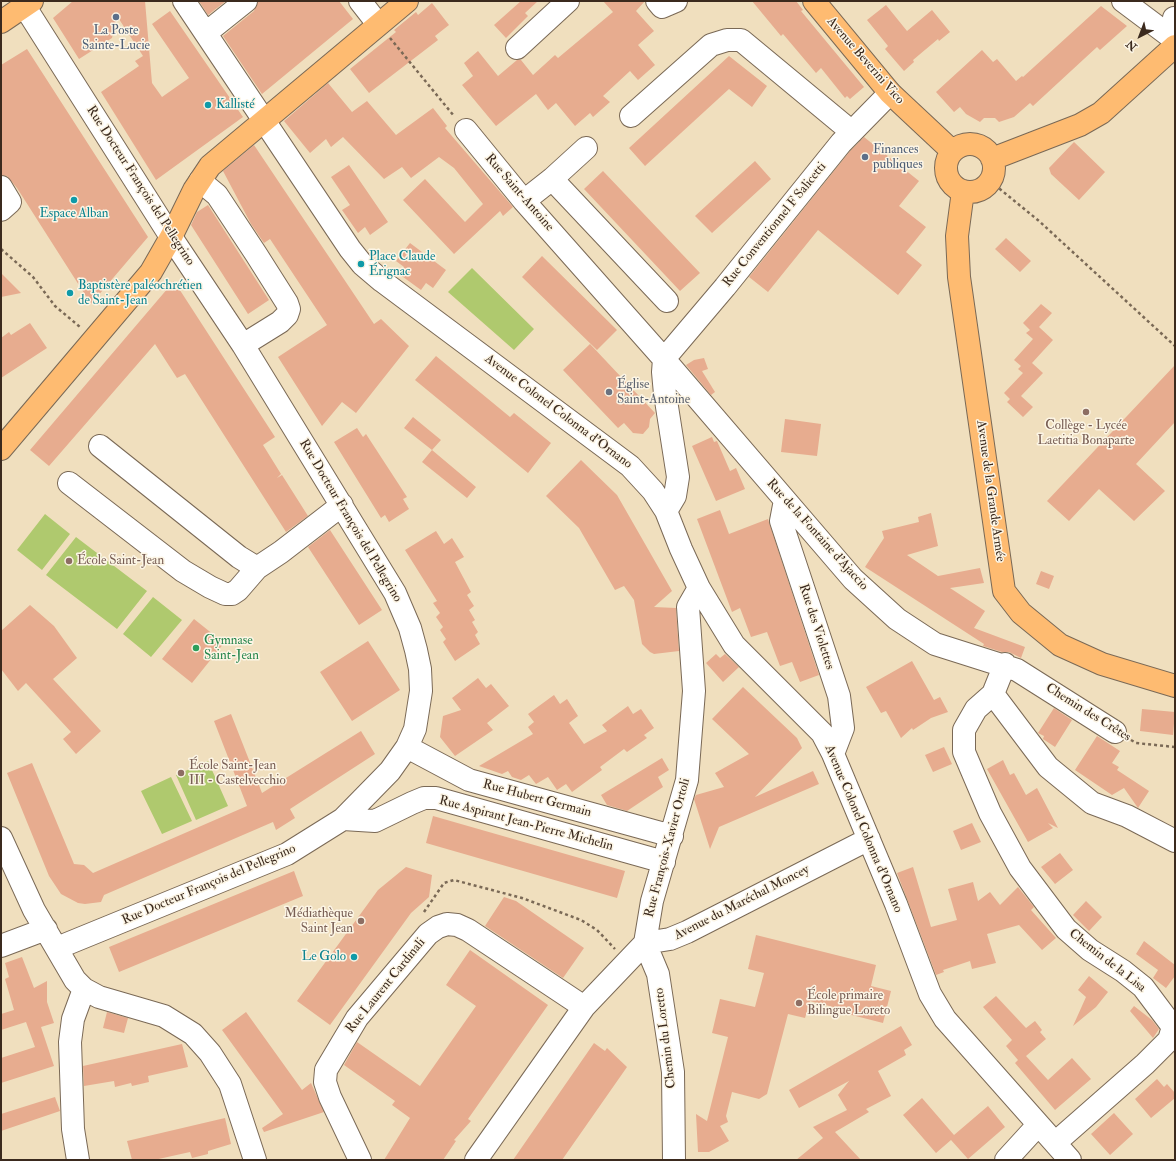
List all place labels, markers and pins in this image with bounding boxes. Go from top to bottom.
marker: La Poste Sainte-Lucie [111,12,121,22]
place label: La Poste Sainte-Lucie [82,23,150,54]
place label: Kallisté [216,97,255,113]
marker: Kallisté [203,100,213,110]
place label: Finances publiques [873,142,923,173]
marker: Finances publiques [860,152,870,162]
marker: Espace Alban [69,195,79,205]
place label: Espace Alban [39,206,109,222]
place label: Place Claude Érignac [369,249,435,280]
marker: Place Claude Érignac [356,259,366,269]
place label: Baptistère paléochrétien de Saint-Jean [78,278,202,309]
marker: Baptistère paléochrétien de Saint-Jean [65,288,75,298]
place label: Église Saint-Antoine [617,377,690,408]
marker: Église Saint-Antoine [604,387,614,397]
marker: Collège - Lycée Laetitia Bonaparte [1081,407,1091,417]
place label: Collège - Lycée Laetitia Bonaparte [1038,418,1134,449]
place label: École Saint-Jean [77,553,164,569]
marker: École Saint-Jean [64,556,74,566]
place label: Gymnase Saint-Jean [204,633,259,664]
marker: Gymnase Saint-Jean [191,643,201,653]
place label: École Saint-Jean III - Castelvecchio [189,758,286,789]
marker: École Saint-Jean III - Castelvecchio [176,768,186,778]
place label: Médiathèque Saint Jean [285,906,353,937]
marker: Médiathèque Saint Jean [356,916,366,926]
place label: Le Golo [302,949,346,965]
marker: Le Golo [349,952,359,962]
place label: École primaire Bilingue Loreto [807,988,890,1019]
marker: École primaire Bilingue Loreto [794,998,804,1008]

